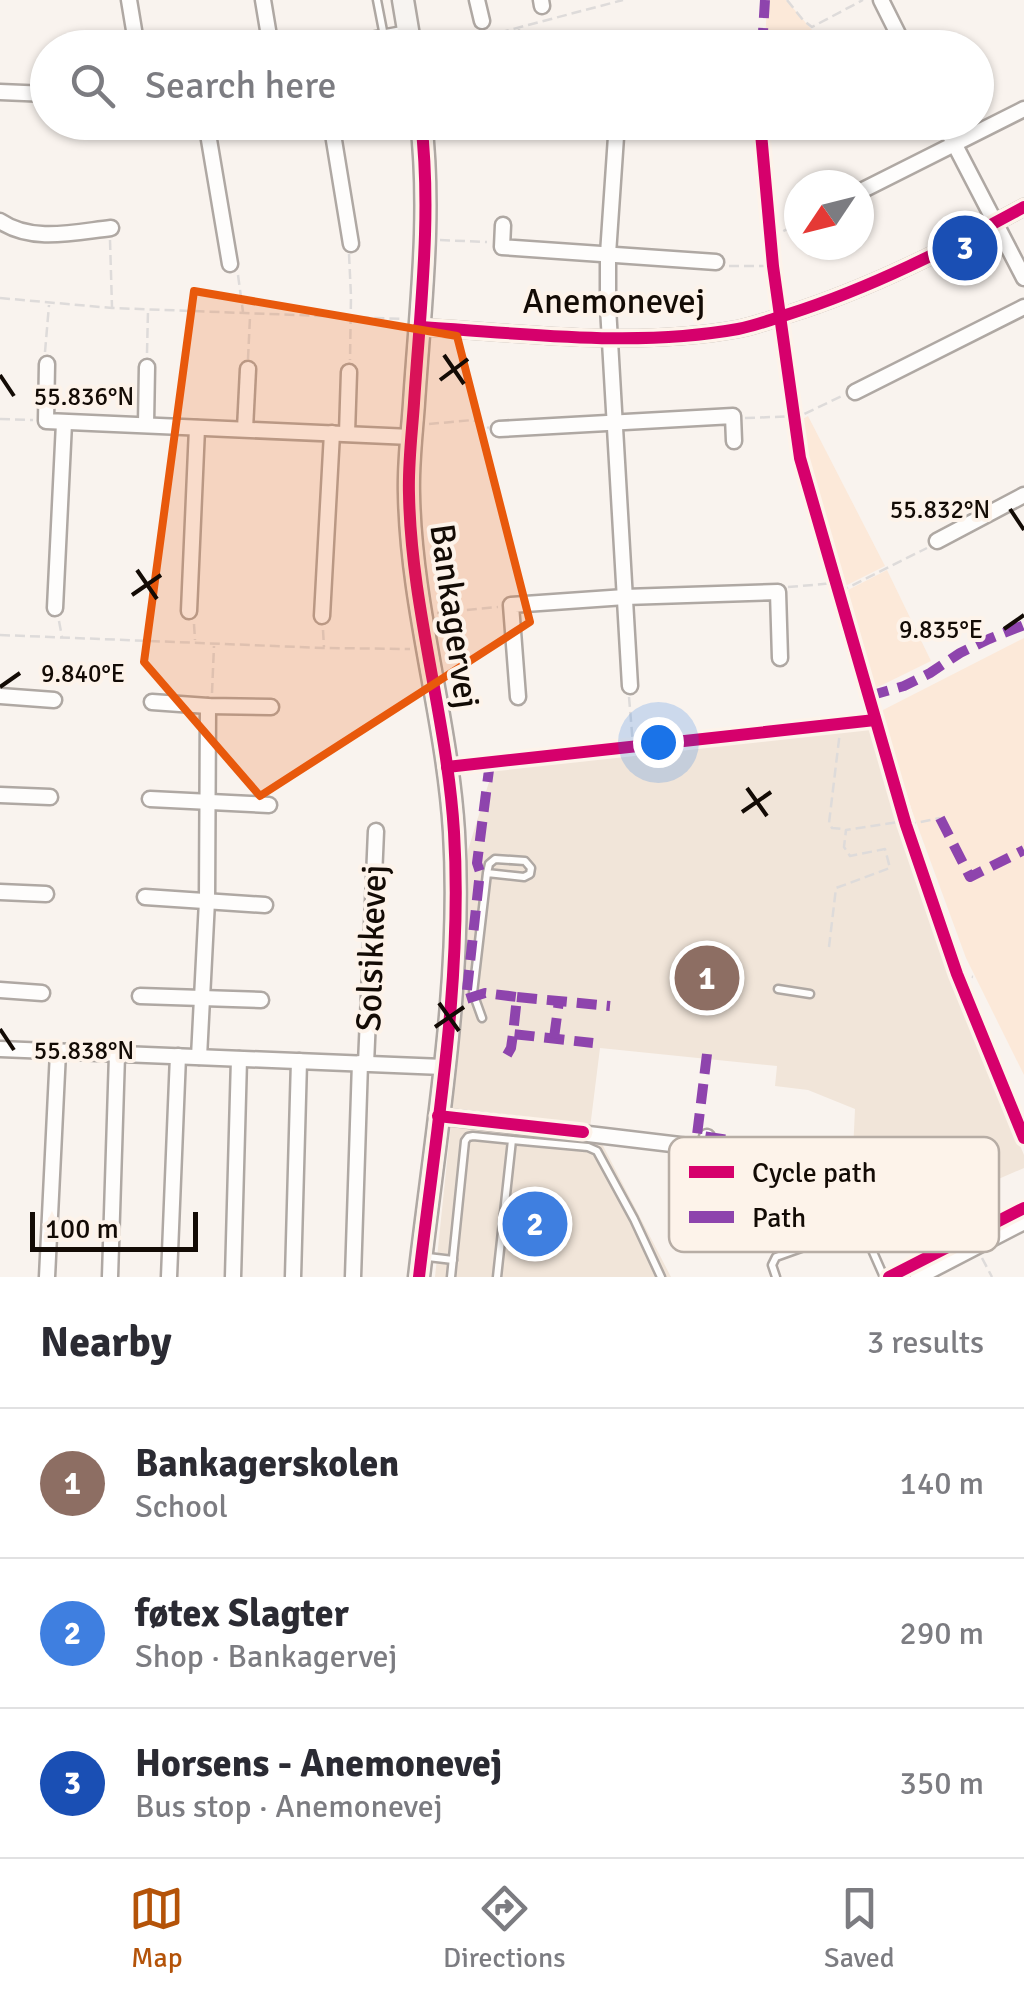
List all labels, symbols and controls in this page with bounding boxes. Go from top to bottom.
search box [30,30,994,140]
icon: search [65,58,120,113]
text: Search here [145,62,337,109]
north arrow [784,170,874,260]
pin: 3 [932,210,998,286]
street label: Anemonevej [522,280,706,323]
text: 55.836°N [34,381,134,412]
text: 55.832°N [890,494,990,525]
street label: Bankagervej [420,521,489,711]
text: 9.835°E [899,614,983,645]
text: 9.840°E [41,658,125,689]
your location [633,717,684,768]
street label: Solsikkevej [347,864,396,1032]
pin: 1 [674,940,740,1016]
text: 55.838°N [34,1035,134,1066]
legend [669,1137,999,1252]
text: Cycle path [752,1156,877,1190]
pin: 2 [502,1186,568,1262]
text: Path [752,1201,806,1235]
scale bar [30,1207,198,1252]
text: 100 m [45,1212,119,1246]
text: Nearby [40,1317,172,1368]
text: 3 results [867,1323,984,1362]
text: Bankagerskolen [135,1440,399,1487]
text: 1 [64,1464,81,1503]
text: 140 m [900,1464,984,1503]
text: School [135,1487,228,1526]
text: føtex Slagter [135,1590,349,1637]
text: 2 [64,1614,81,1653]
text: 290 m [900,1614,984,1653]
text: Shop · Bankagervej [135,1637,397,1676]
text: Horsens - Anemonevej [135,1740,502,1787]
text: 3 [64,1764,81,1803]
text: 350 m [900,1764,984,1803]
text: Bus stop · Anemonevej [135,1787,443,1826]
tab: Map [129,1881,184,1975]
tab: Directions [443,1881,565,1975]
tab: Saved [824,1881,895,1975]

